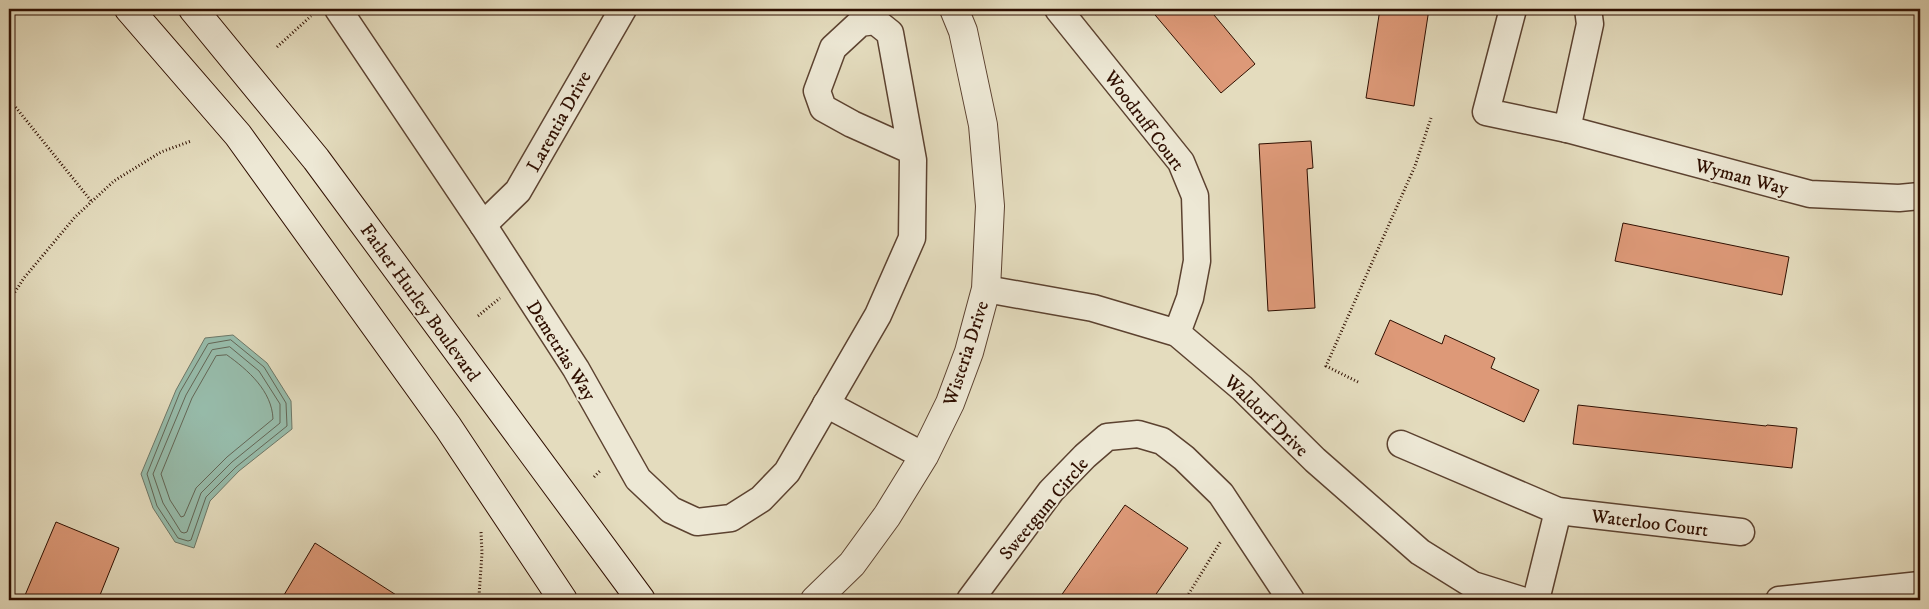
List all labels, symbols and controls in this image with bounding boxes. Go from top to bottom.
street label: Woodruff Court [1098,65,1189,176]
street label: Larentia Drive [522,67,597,176]
street label: Wyman Way [1692,154,1792,201]
street label: Father Hurley Boulevard [355,220,485,387]
street label: Demetrias Way [521,296,601,406]
street label: Wisteria Drive [938,298,994,410]
street label: Waldorf Drive [1218,370,1313,462]
street label: Sweetgum Circle [995,453,1094,565]
street label: Waterloo Court [1589,505,1710,542]

